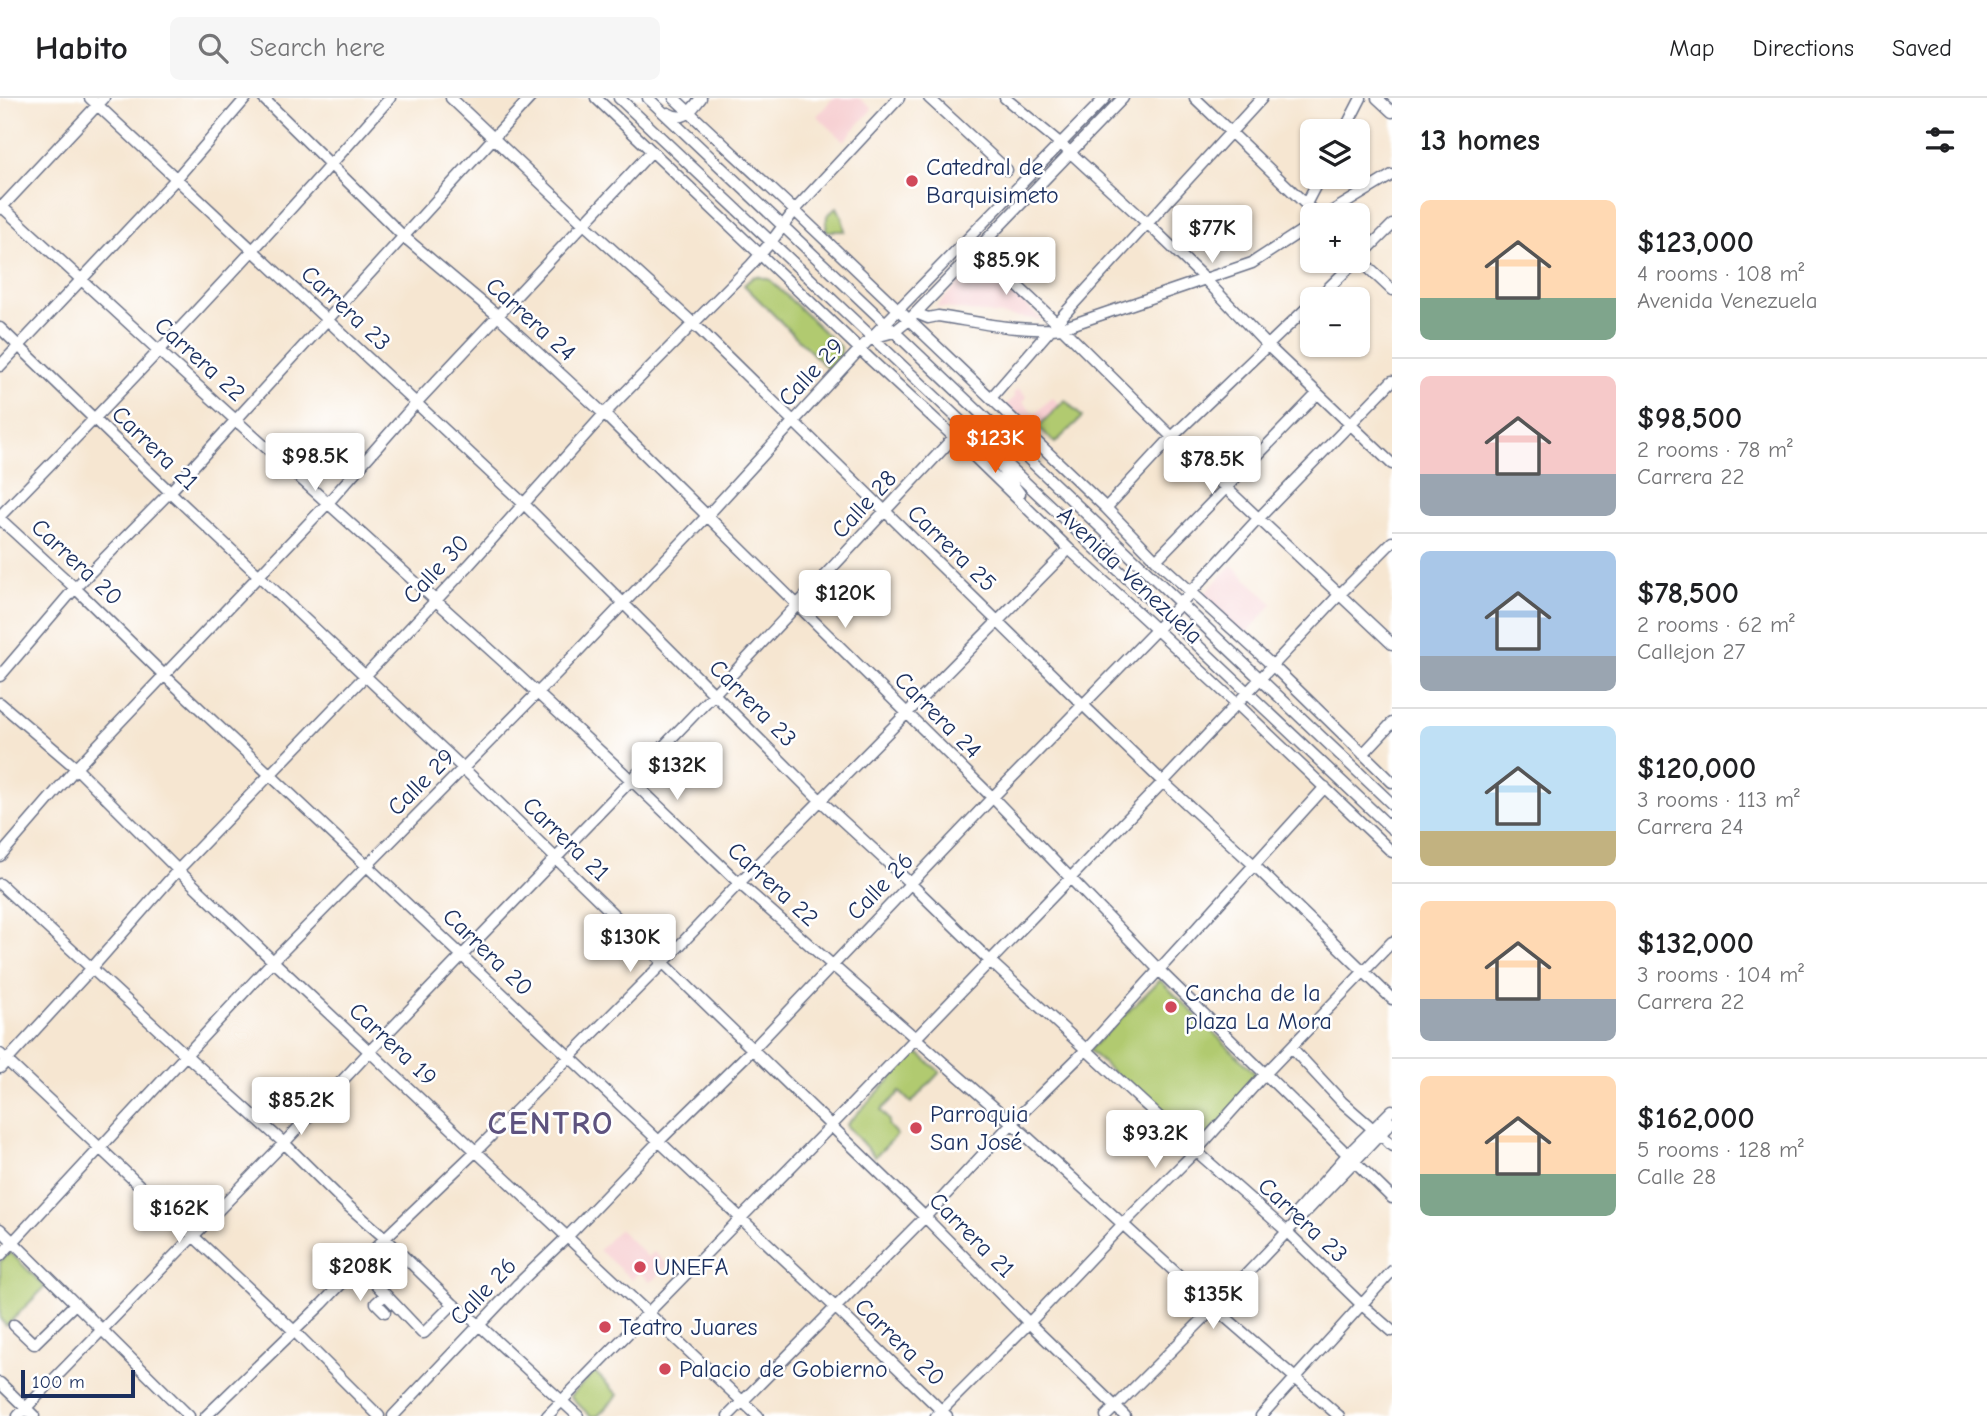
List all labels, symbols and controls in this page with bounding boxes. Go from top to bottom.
search box [170,17,660,80]
text: Habito [35,29,128,67]
icon: search [194,29,232,67]
text: Search here [250,33,385,63]
text: Map [1669,34,1715,62]
text: Directions [1753,34,1854,62]
text: Saved [1892,34,1952,62]
map controls [1300,119,1370,357]
button: layers [1300,119,1370,189]
icon: filters [1921,121,1959,159]
text: 13 homes [1420,123,1540,158]
place label: Catedral de Barquisimeto [926,153,1059,209]
marker: Catedral de Barquisimeto [904,173,920,189]
button: + [1300,203,1370,273]
pin: $77K [1171,206,1253,265]
text: $77K [1188,214,1236,241]
text: $123,000 [1637,225,1754,260]
icon: home [1476,228,1560,312]
pin: $85.9K [949,238,1063,297]
text: $85.9K [973,246,1039,273]
street label: Carrera 23 [296,260,396,356]
text: 4 rooms · 108 m² [1637,260,1804,287]
street label: Carrera 24 [480,271,582,367]
button: − [1300,287,1370,357]
text: Avenida Venezuela [1637,287,1818,314]
street label: Carrera 22 [149,311,251,407]
street label: Calle 29 [772,332,850,412]
street label: Carrera 21 [106,400,204,496]
text: $98,500 [1637,401,1742,436]
icon: home [1476,404,1560,488]
pin: $123K [946,416,1044,475]
text: $123K [966,424,1024,451]
pin: $98.5K [258,434,372,493]
pin: $78.5K [1155,436,1269,496]
text: 2 rooms · 78 m² [1637,436,1793,463]
text: $98.5K [282,442,348,469]
text: $78.5K [1180,445,1244,472]
text: Carrera 22 [1637,463,1745,490]
street label: Calle 28 [826,464,902,544]
street label: Carrera 25 [902,499,1002,597]
street label: Avenida Venezuela [1052,500,1208,650]
street label: Carrera 20 [26,513,128,611]
street label: Calle 30 [397,529,475,609]
pin: $120K [796,570,894,630]
text: $78,500 [1637,576,1739,611]
text: $120K [815,579,875,606]
icon: home [1476,579,1560,663]
text: 2 rooms · 62 m² [1637,611,1795,638]
text: Callejon 27 [1637,638,1745,665]
street label: Carrera 23 [704,654,802,752]
street label: Carrera 24 [889,666,987,764]
pin: $132K [628,742,726,802]
street label: Calle 29 [382,743,460,821]
text: $132K [648,751,706,778]
text: $120,000 [1637,751,1756,786]
icon: home [1476,754,1560,838]
text: 3 rooms · 113 m² [1637,786,1800,813]
street label: Carrera 21 [517,791,615,887]
text: Carrera 24 [1637,813,1744,840]
street label: Carrera 22 [722,836,824,932]
street label: Calle 26 [841,846,919,926]
street label: Carrera 20 [437,902,539,1002]
pin: $130K [581,914,679,974]
text: $130K [600,923,660,950]
text: $132,000 [1637,926,1754,961]
icon: home [1476,929,1560,1013]
text: 3 rooms · 104 m² [1637,961,1804,988]
place label: Cancha de la plaza La Mora [1185,979,1332,1035]
text: Carrera 22 [1637,988,1745,1015]
street label: Carrera 19 [343,996,443,1092]
marker: Cancha de la plaza La Mora [1163,999,1179,1015]
pin: $85.2K [244,1077,358,1137]
text: $85.2K [268,1086,334,1113]
place label: Parroquia San José [930,1100,1029,1156]
text: $162,000 [1637,1101,1755,1136]
icon: home [1476,1104,1560,1188]
district label: CENTRO [488,1105,614,1142]
pin: $93.2K [1098,1110,1212,1170]
text: $93.2K [1122,1119,1188,1146]
marker: Parroquia San José [908,1120,924,1136]
text: 5 rooms · 128 m² [1637,1136,1804,1163]
text: Calle 28 [1637,1163,1716,1190]
street label: Carrera 23 [1253,1172,1353,1268]
pin: $162K [130,1186,228,1245]
street label: Carrera 21 [923,1186,1021,1284]
text: $162K [149,1194,209,1221]
pin: $208K [311,1244,409,1303]
street label: Calle 26 [444,1251,522,1331]
text: $208K [328,1252,392,1279]
place label: UNEFA [654,1253,728,1281]
marker: UNEFA [632,1259,648,1275]
pin: $135K [1164,1272,1262,1331]
text: $135K [1183,1280,1243,1307]
street label: Carrera 20 [849,1292,951,1392]
place label: Teatro Juares [619,1313,757,1341]
marker: Teatro Juares [597,1319,613,1335]
place label: Palacio de Gobierno [679,1355,888,1383]
marker: Palacio de Gobierno [657,1361,673,1377]
scale bar [21,1367,135,1399]
text: 100 m [32,1371,85,1393]

